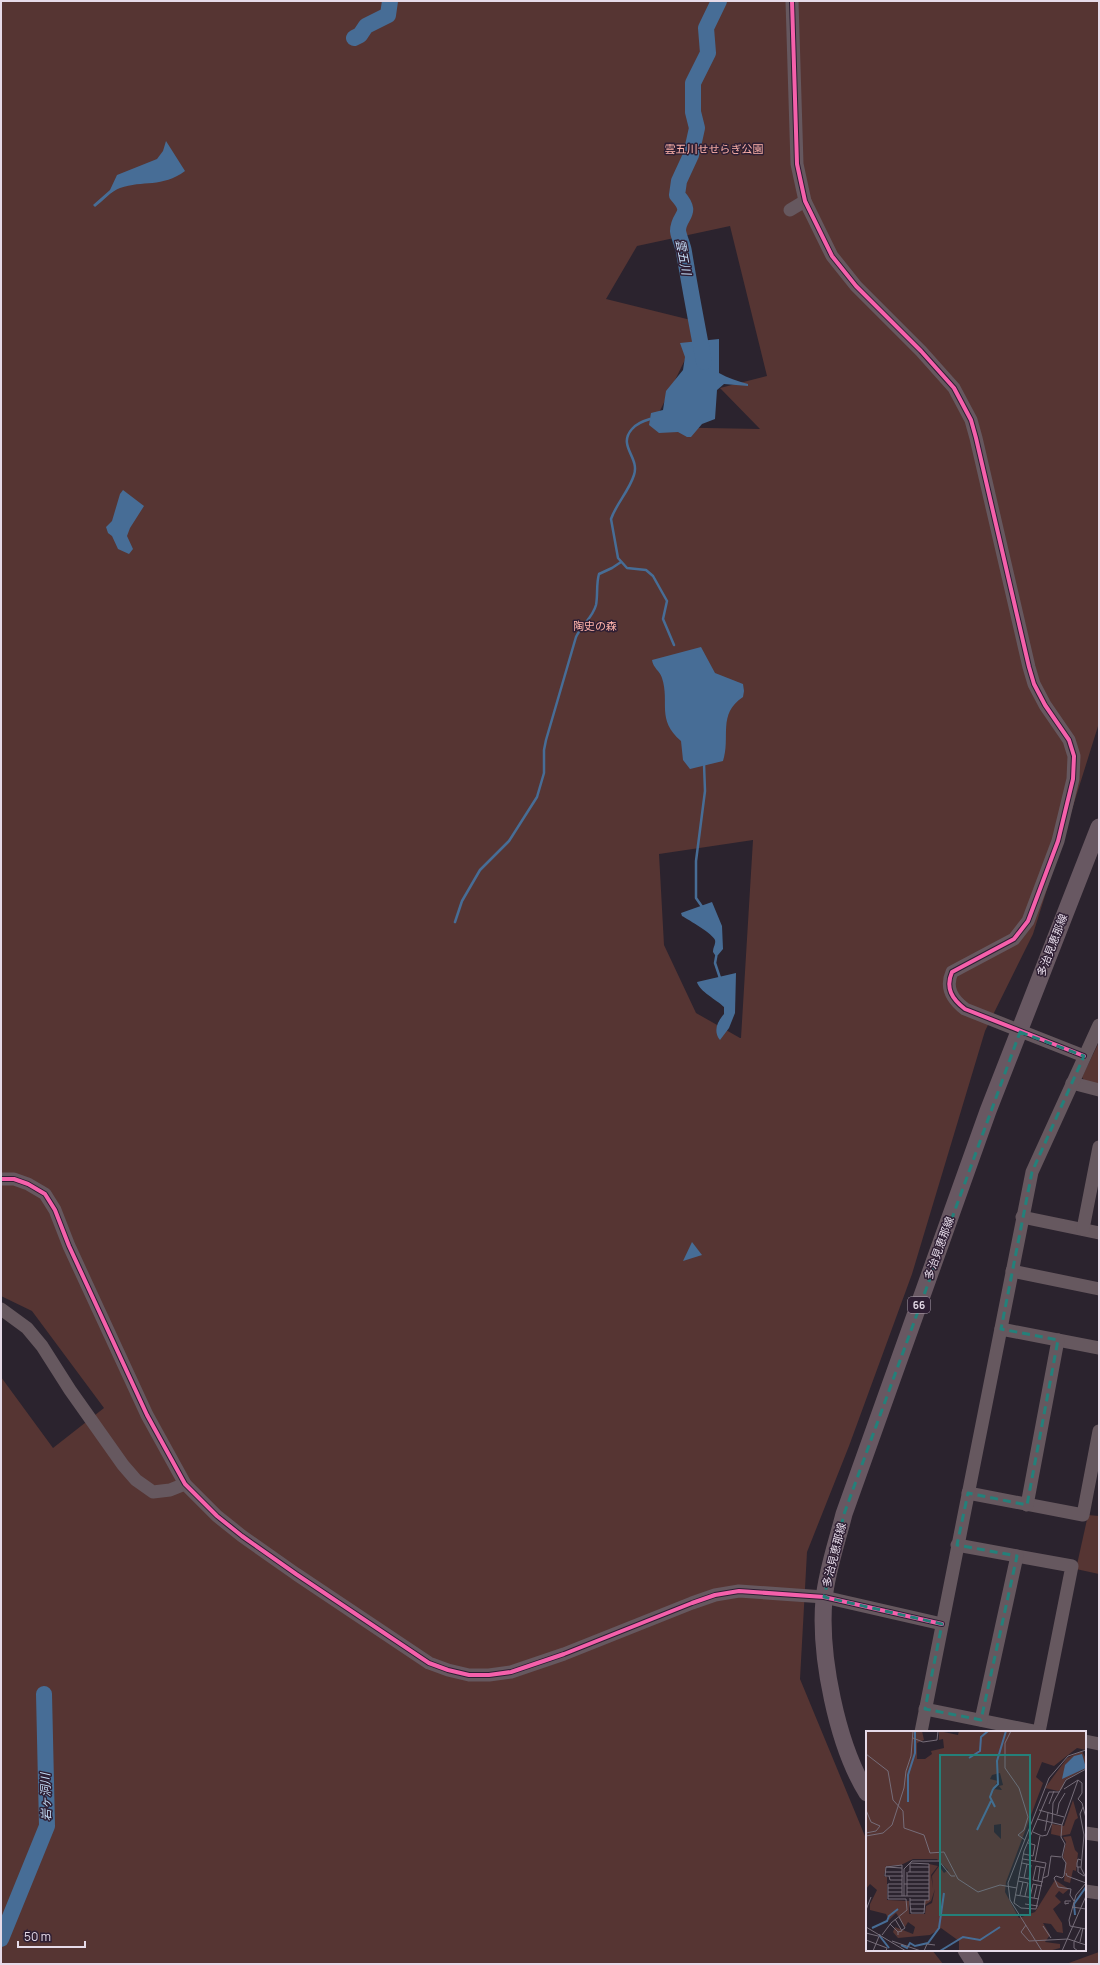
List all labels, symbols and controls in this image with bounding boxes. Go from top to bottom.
park label: 雲五川せせらぎ公園 [665,141,764,156]
water label: 雲五川 [672,238,696,278]
park label: 陶史の森 [573,618,617,633]
street label: 多治見恵那線 [1033,911,1070,978]
street label: 多治見恵那線 [920,1214,957,1281]
road number: 66 [908,1297,930,1313]
street label: 多治見恵那線 [818,1521,849,1589]
inset map [866,1731,1086,1951]
water label: 岩ヶ洞川 [37,1771,54,1821]
scale bar [18,1923,85,1949]
text: 50 m [24,1928,51,1945]

